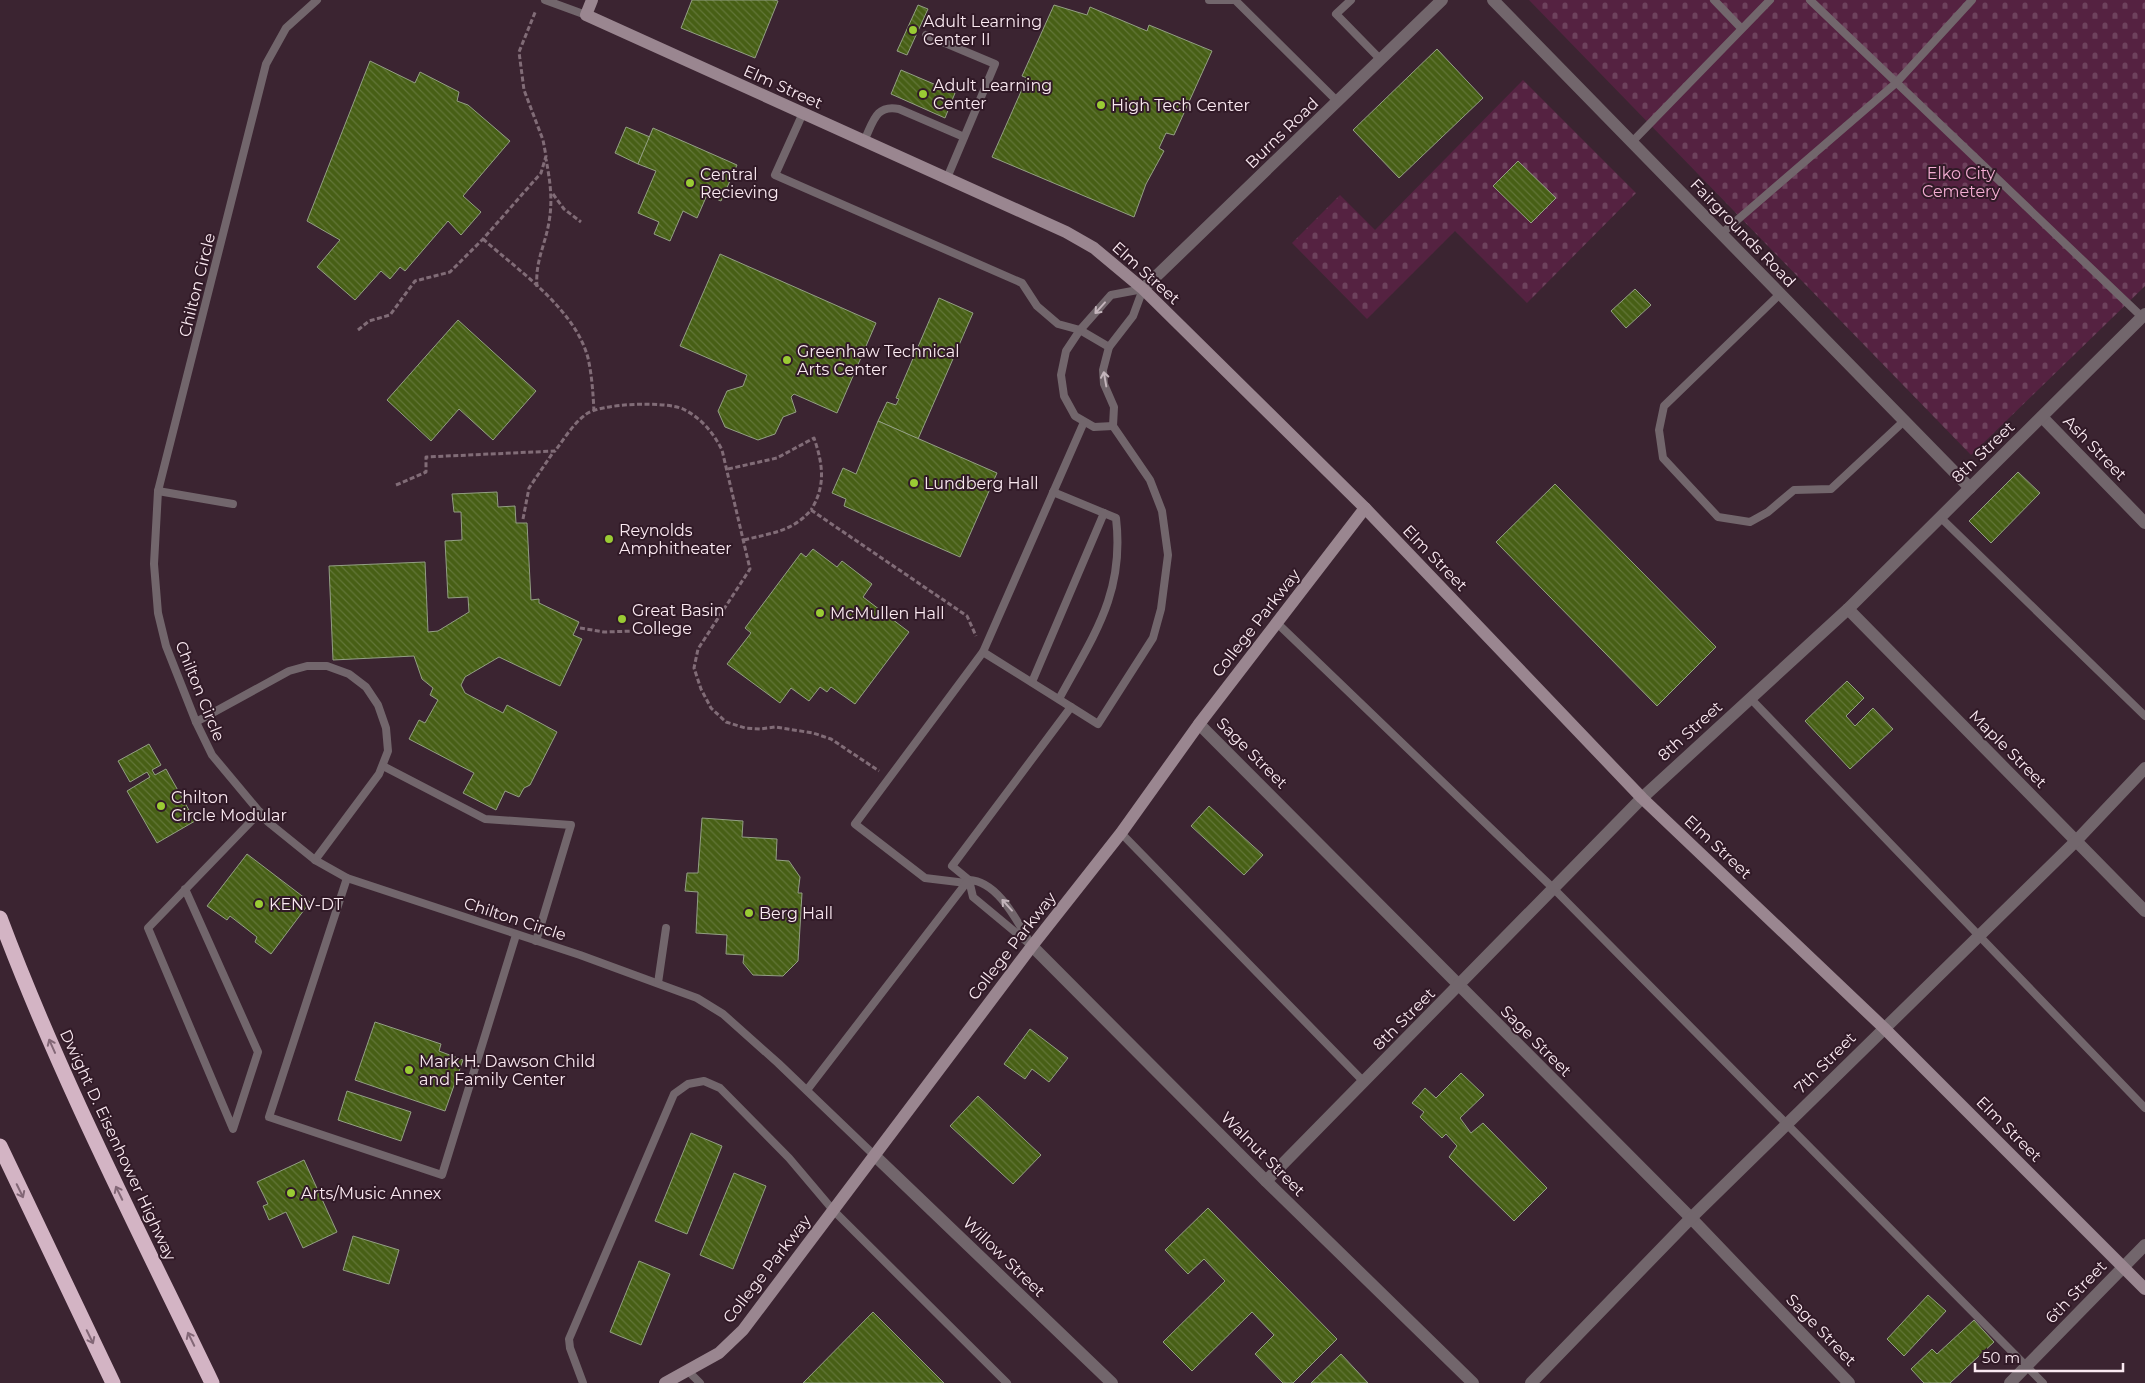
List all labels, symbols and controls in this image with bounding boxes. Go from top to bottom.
place label: Adult Learning Center II [923,12,1042,49]
marker: Adult Learning Center II [907,24,919,36]
street label: Elm Street [741,61,826,113]
place label: Adult Learning Center [933,76,1052,113]
marker: Adult Learning Center [917,88,929,100]
street label: Burns Road [1242,94,1322,172]
place label: High Tech Center [1111,96,1250,115]
marker: High Tech Center [1095,99,1107,111]
park label: Elko City Cemetery [1922,164,2000,201]
place label: Central Recieving [700,165,779,202]
street label: Fairgrounds Road [1686,175,1800,291]
marker: Central Recieving [684,177,696,189]
street label: Chilton Circle [175,231,219,339]
street label: Elm Street [1108,238,1184,309]
one-way arrow [1094,301,1106,314]
place label: Greenhaw Technical Arts Center [797,342,960,379]
marker: Greenhaw Technical Arts Center [781,354,793,366]
one-way arrow [1099,371,1109,387]
street label: Ash Street [2059,412,2131,485]
street label: 8th Street [1948,417,2019,487]
place label: Lundberg Hall [924,474,1039,493]
marker: Lundberg Hall [908,477,920,489]
place label: Reynolds Amphitheater [619,521,732,558]
street label: Elm Street [1399,521,1472,595]
marker: Reynolds Amphitheater [603,533,615,545]
street label: College Parkway [1208,565,1304,681]
place label: Great Basin College [632,601,725,638]
place label: McMullen Hall [830,604,945,623]
marker: McMullen Hall [814,607,826,619]
marker: Great Basin College [616,613,628,625]
street label: Chilton Circle [171,638,229,744]
street label: 8th Street [1654,697,1726,765]
street label: Maple Street [1965,706,2051,792]
street label: Sage Street [1213,714,1292,793]
place label: Chilton Circle Modular [171,788,287,825]
marker: Chilton Circle Modular [155,800,167,812]
street label: Elm Street [1681,811,1756,883]
street label: College Parkway [964,888,1060,1004]
street label: Chilton Circle [461,893,569,945]
place label: KENV-DT [269,895,344,914]
marker: KENV-DT [253,898,265,910]
one-way arrow [1001,899,1012,912]
place label: Berg Hall [759,904,833,923]
marker: Berg Hall [743,907,755,919]
street label: 8th Street [1369,984,1439,1054]
street label: Sage Street [1497,1002,1576,1081]
street label: Dwight D. Eisenhower Highway [56,1026,180,1264]
street label: 7th Street [1790,1028,1860,1098]
one-way arrow [46,1038,55,1053]
place label: Mark H. Dawson Child and Family Center [419,1052,595,1089]
marker: Mark H. Dawson Child and Family Center [403,1064,415,1076]
street label: Elm Street [1972,1092,2046,1166]
street label: Walnut Street [1217,1108,1309,1200]
one-way arrow [16,1183,25,1198]
place label: Arts/Music Annex [301,1184,442,1203]
one-way arrow [114,1186,123,1201]
marker: Arts/Music Annex [285,1187,297,1199]
street label: College Parkway [719,1211,815,1327]
street label: Willow Street [959,1213,1049,1301]
street label: 6th Street [2042,1256,2111,1327]
street label: Sage Street [1782,1290,1860,1370]
one-way arrow [86,1329,95,1344]
one-way arrow [185,1332,195,1347]
scale bar [1975,1340,2122,1372]
text: 50 m [1982,1348,2020,1367]

